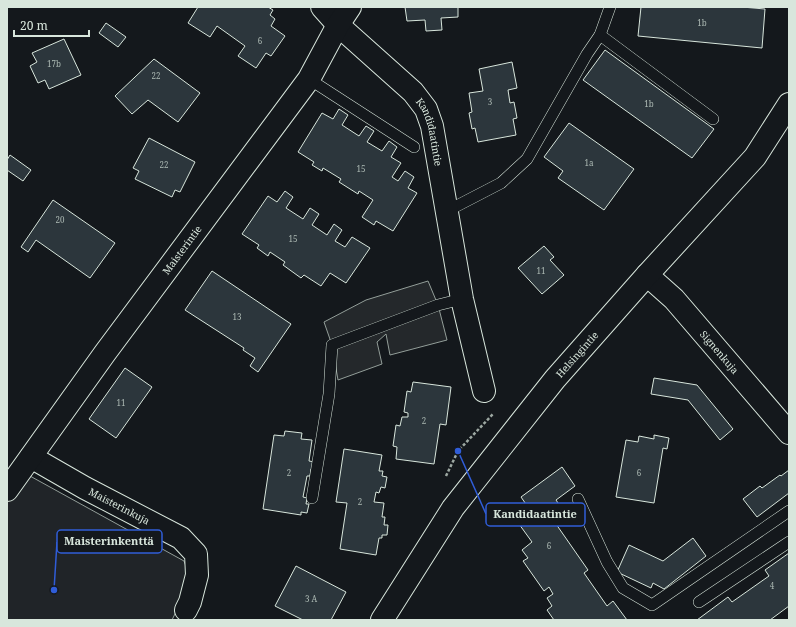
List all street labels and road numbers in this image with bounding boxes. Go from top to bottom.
street label: Kandidaatintie [413,95,446,167]
street label: Maisterintie [159,222,205,277]
street label: Signenkuja [697,327,742,377]
street label: Helsingintie [552,328,601,381]
street label: Maisterinkuja [86,484,153,528]

